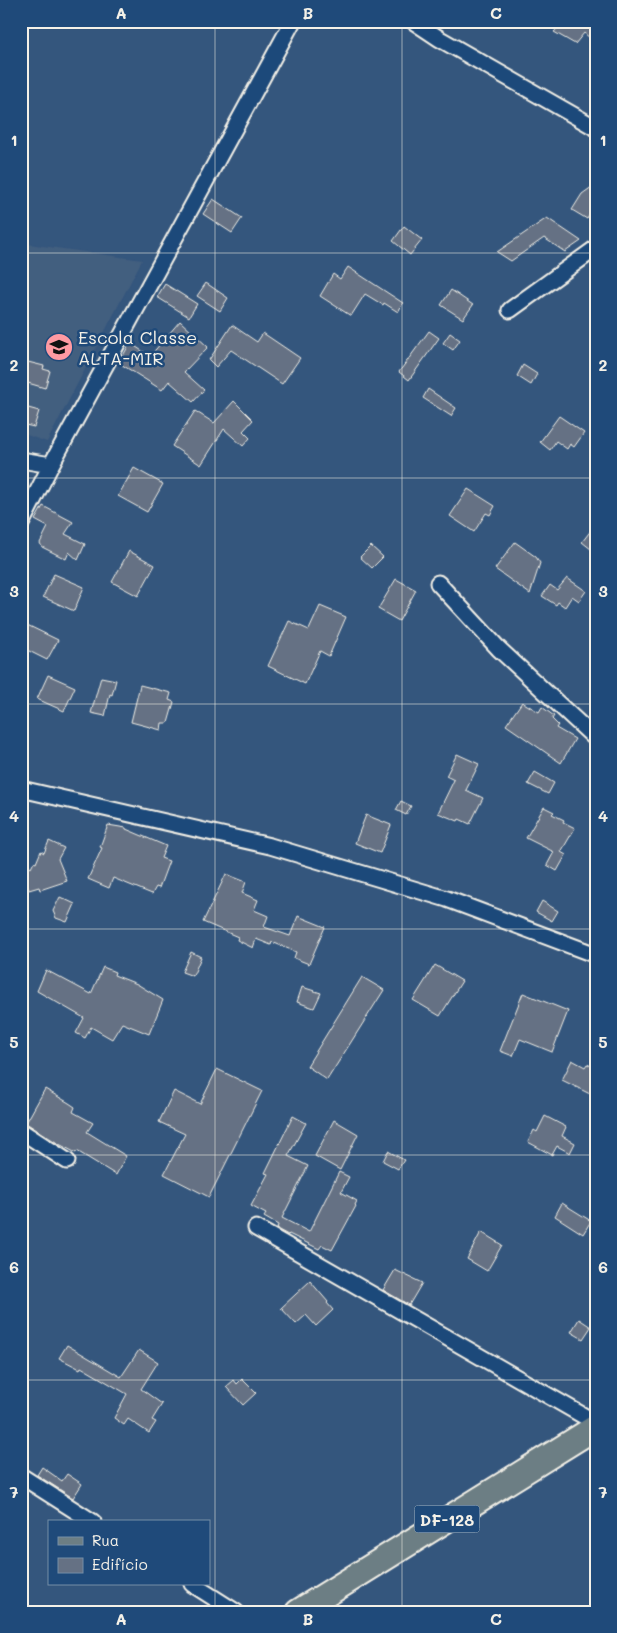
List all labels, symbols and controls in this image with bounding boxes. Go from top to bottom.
text: A [115,2,127,23]
text: B [303,2,313,23]
text: C [490,2,502,23]
text: 1 [10,129,18,150]
text: 1 [599,129,607,150]
place label: Escola Classe ALTA-MIR [78,325,197,370]
school or university icon: Escola Classe ALTA-MIR [44,332,74,362]
text: 2 [10,354,19,375]
text: 2 [599,354,608,375]
text: 3 [9,580,19,601]
text: 3 [598,580,608,601]
text: 4 [9,805,19,826]
text: 4 [598,805,608,826]
text: 5 [9,1031,19,1052]
text: 5 [598,1031,608,1052]
text: 6 [9,1256,19,1277]
text: 6 [598,1256,608,1277]
text: 7 [10,1481,19,1502]
text: 7 [599,1481,608,1502]
road number: DF-128 [414,1506,480,1532]
legend [48,1520,210,1586]
text: Rua [92,1530,119,1550]
text: Edifício [92,1554,148,1574]
text: A [115,1608,127,1629]
text: B [303,1608,313,1629]
text: C [490,1608,502,1629]

